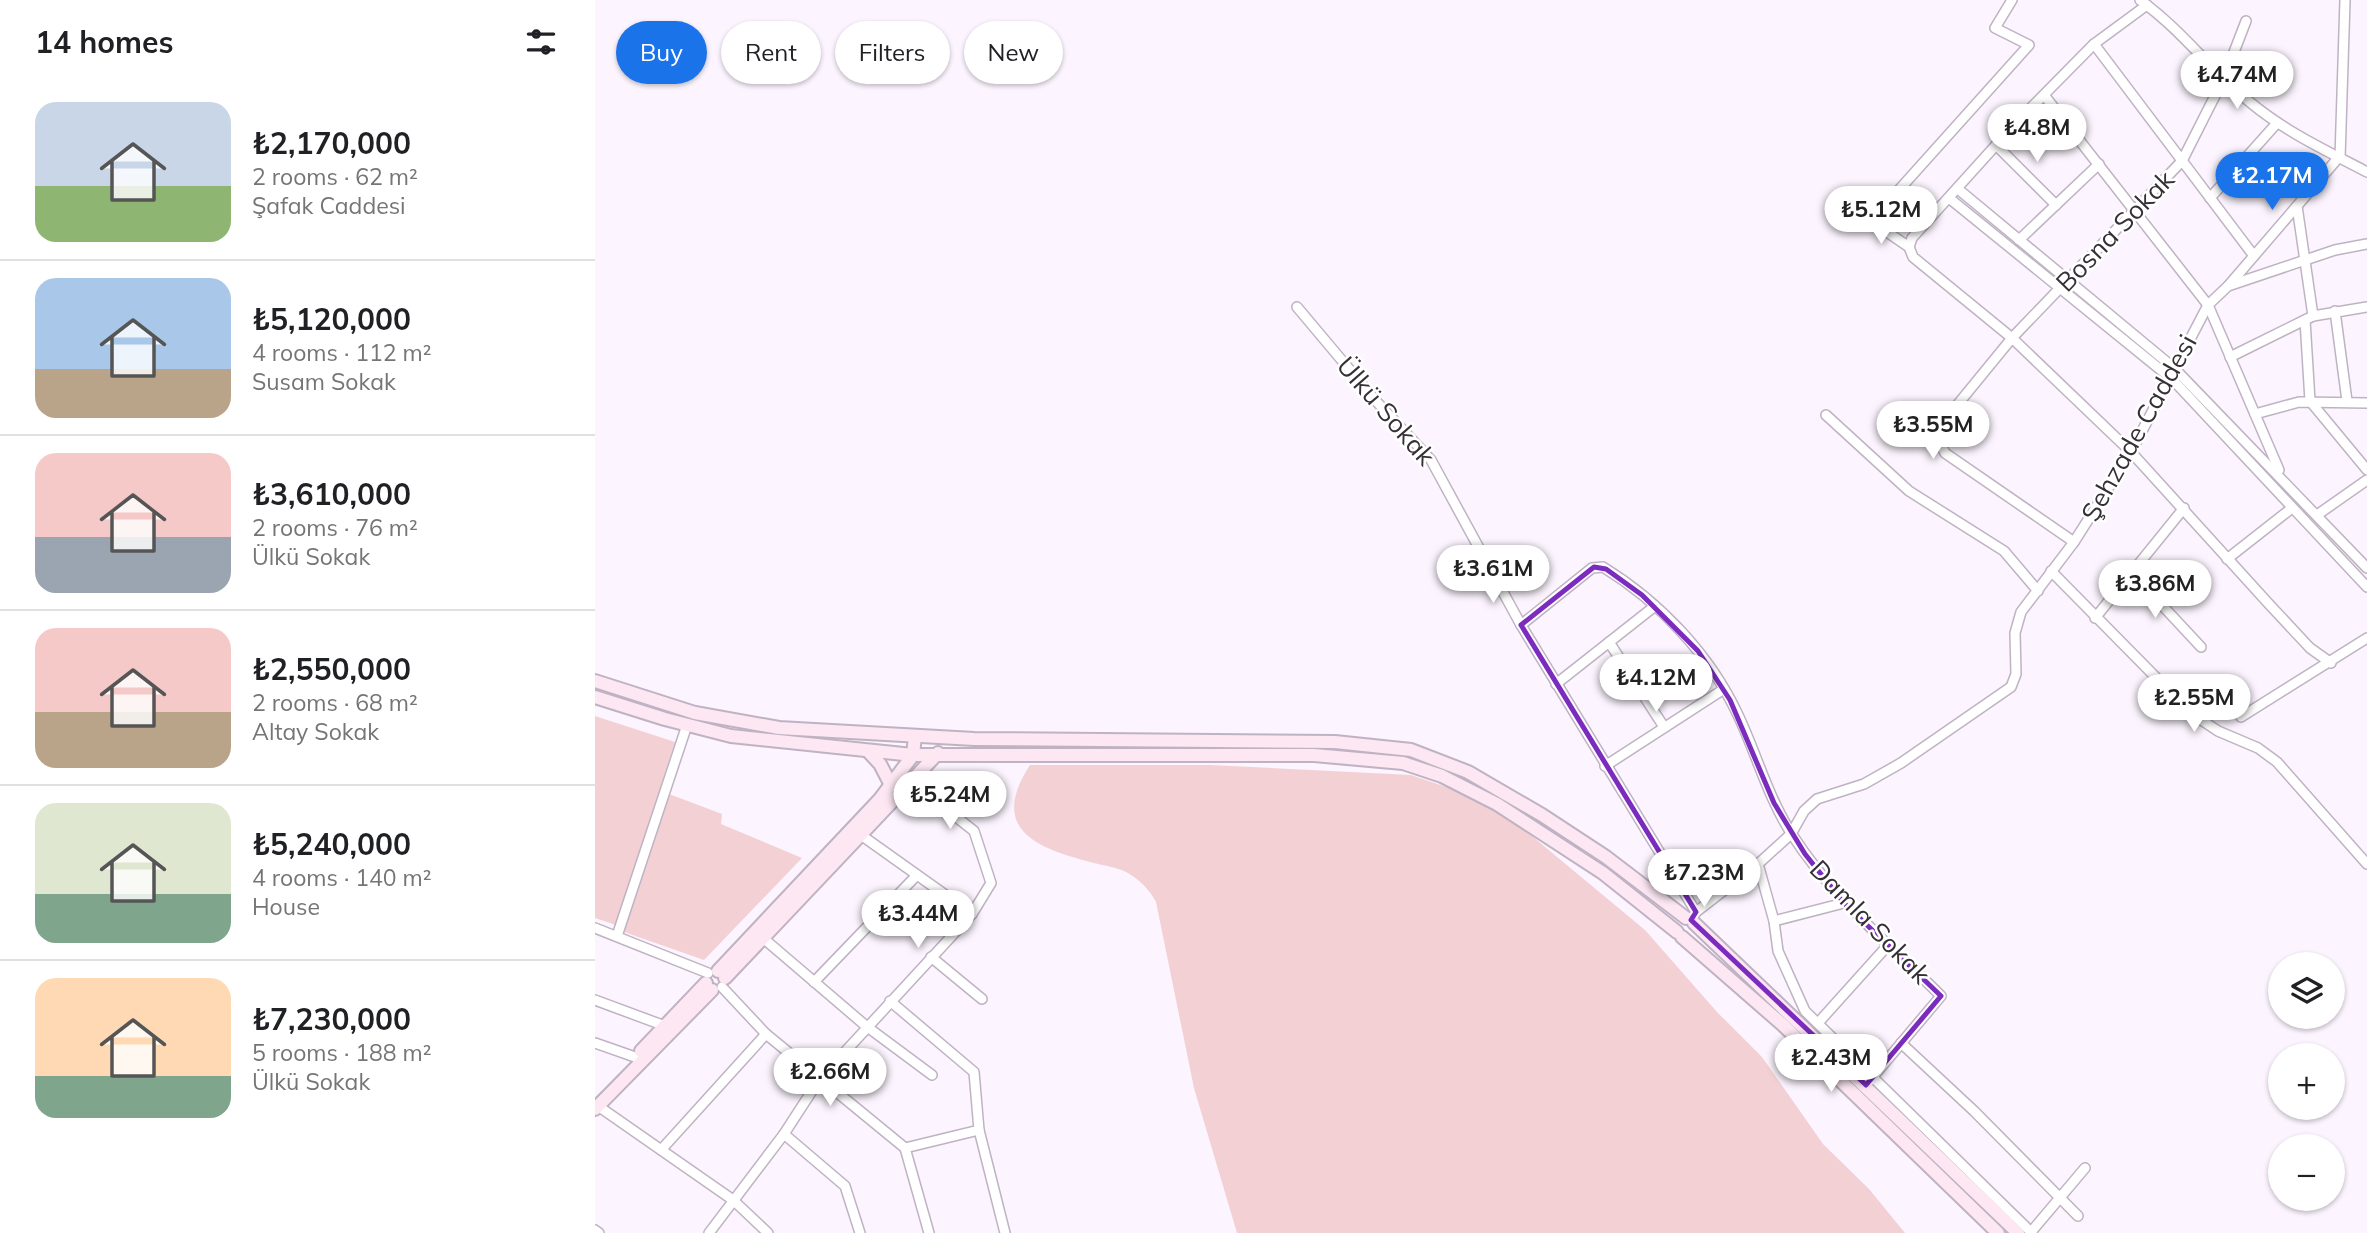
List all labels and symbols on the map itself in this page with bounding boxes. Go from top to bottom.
pin: ₺4.74M [2180,52,2294,111]
pin: ₺4.8M [1988,104,2086,164]
pin: ₺2.17M [2215,152,2329,212]
street label: Bosna Sokak [2048,163,2181,298]
pin: ₺5.12M [1824,187,1938,246]
street label: Şehzade Caddesi [2074,329,2204,527]
street label: Ülkü Sokak [1330,349,1443,472]
pin: ₺3.55M [1876,402,1990,461]
pin: ₺3.61M [1436,546,1550,605]
pin: ₺3.86M [2098,560,2212,620]
pin: ₺4.12M [1599,654,1713,714]
pin: ₺2.55M [2137,674,2251,734]
pin: ₺5.24M [893,772,1007,831]
pin: ₺7.23M [1647,850,1761,909]
street label: Damla Sokak [1803,853,1938,991]
pin: ₺3.44M [861,890,975,950]
pin: ₺2.43M [1774,1034,1888,1094]
pin: ₺2.66M [773,1048,887,1108]

